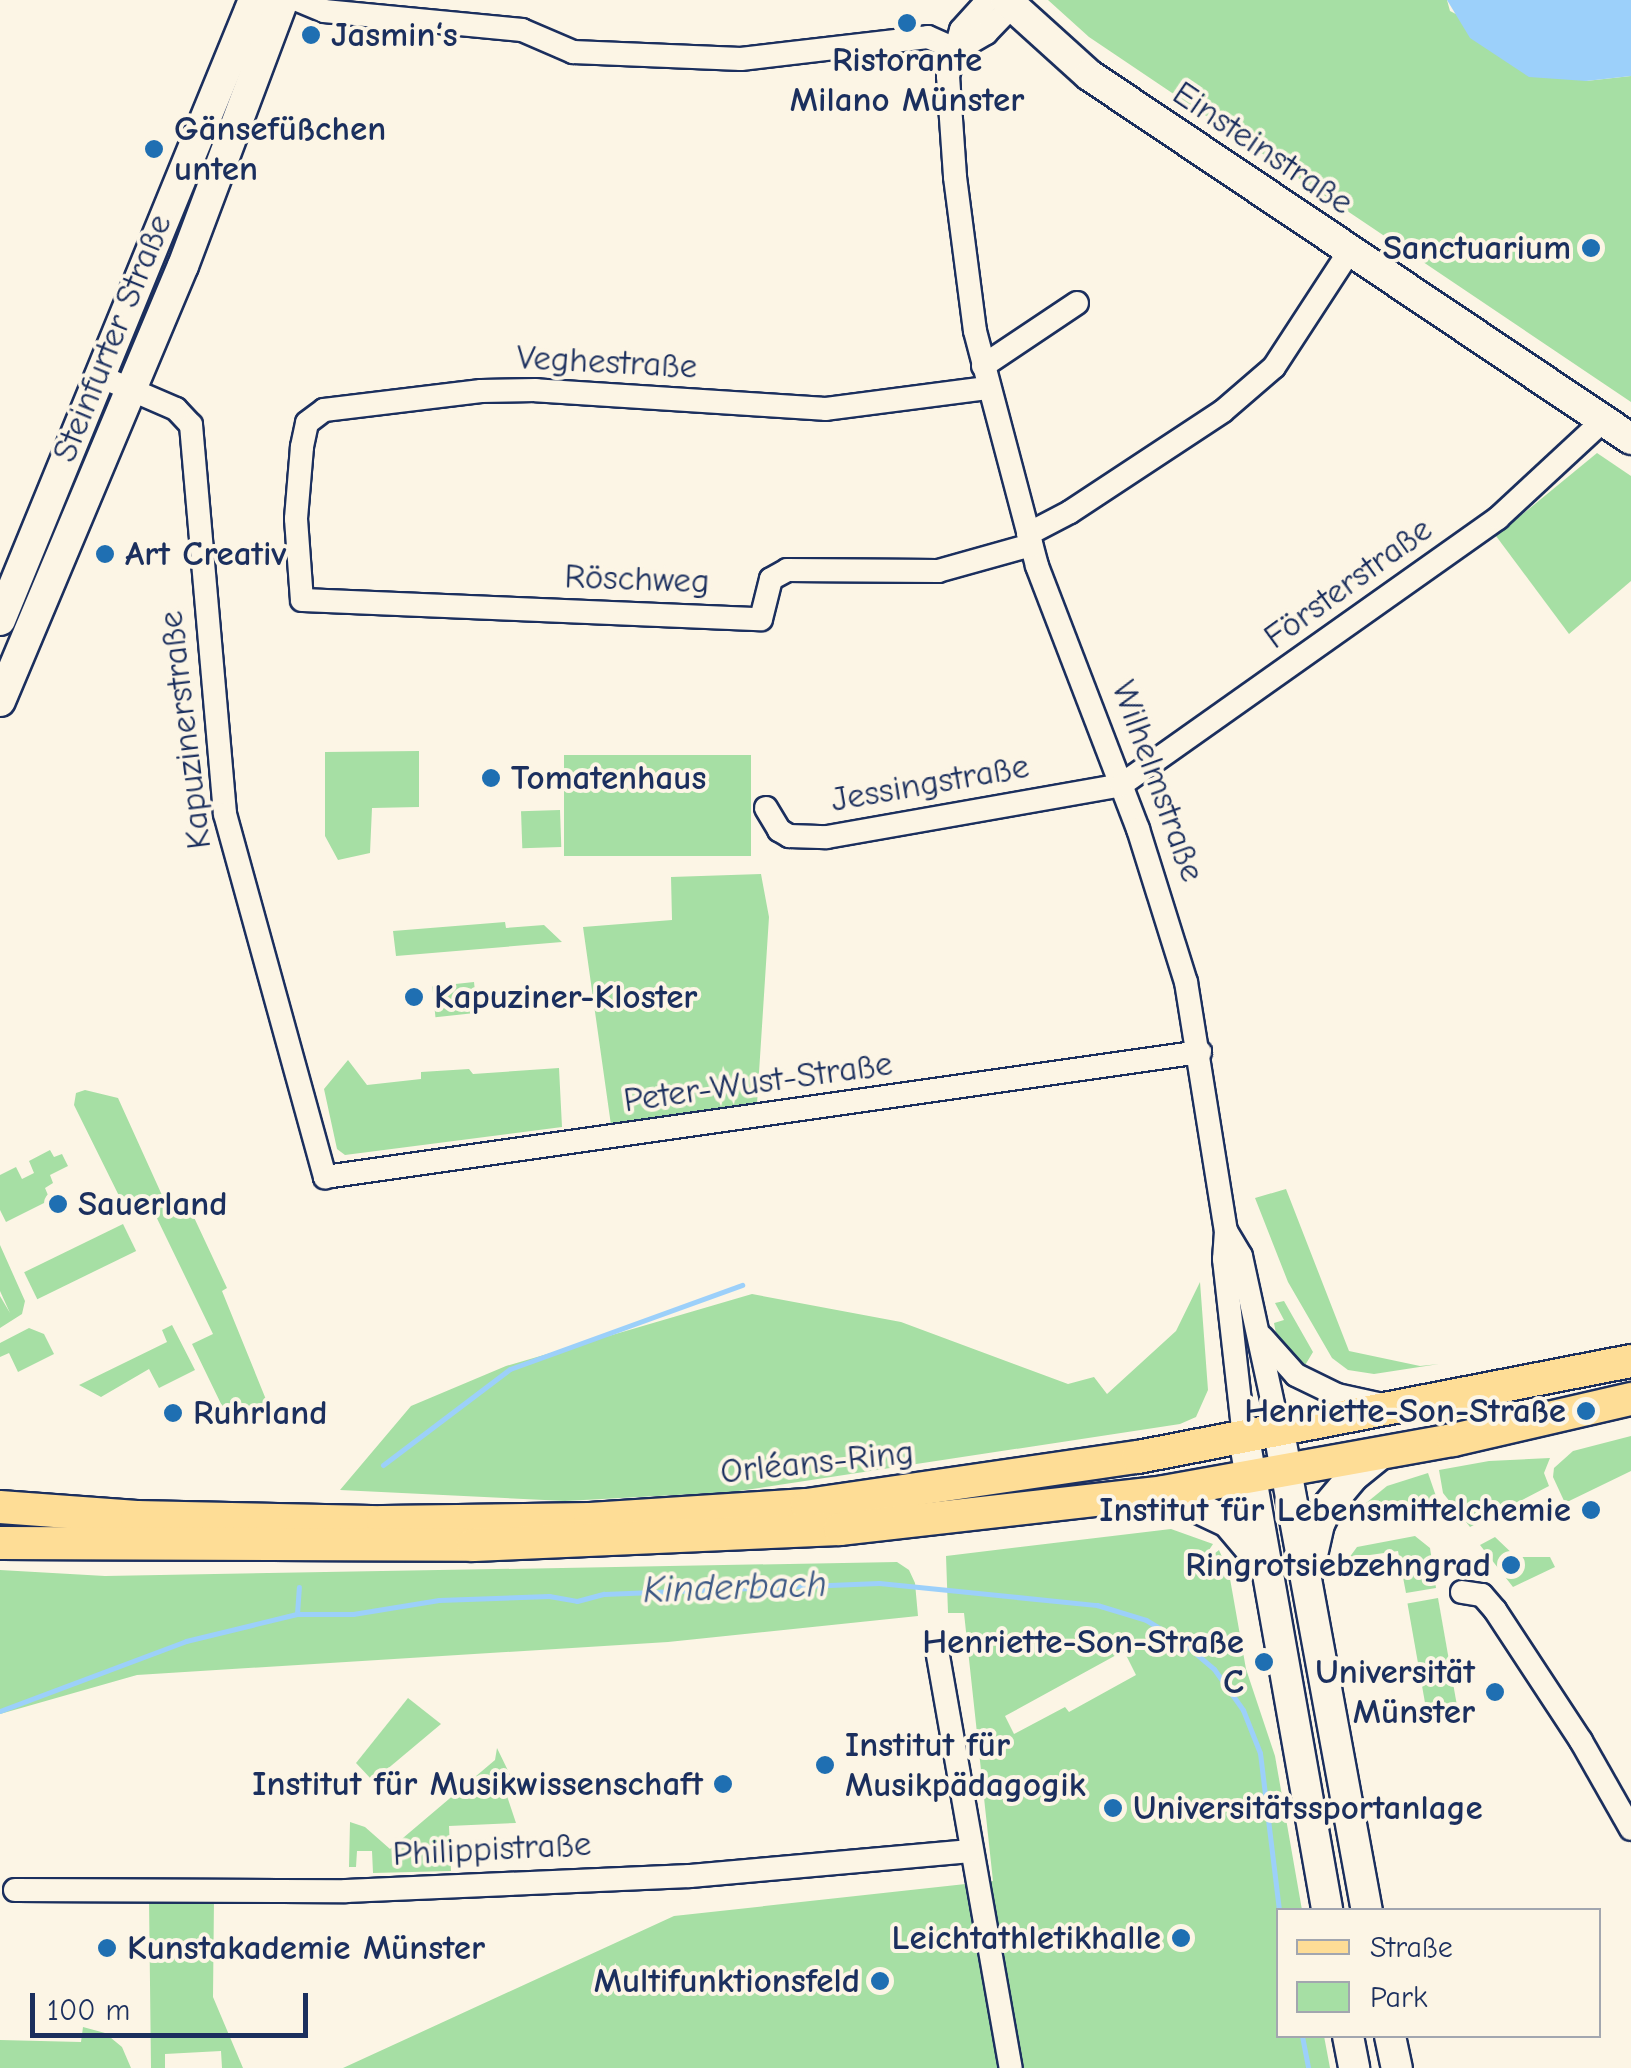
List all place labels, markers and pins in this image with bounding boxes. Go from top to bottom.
marker: Ristorante Milano Münster [896,12,918,34]
place label: Jasmin‘s [331,14,458,56]
marker: Jasmin‘s [300,24,322,46]
place label: Ristorante Milano Münster [790,39,1024,121]
place label: Gänsefüßchen unten [174,108,386,190]
marker: Gänsefüßchen unten [143,138,165,160]
place label: Sanctuarium [1383,227,1571,269]
marker: Sanctuarium [1580,237,1602,259]
place label: Art Creativ [125,533,286,575]
marker: Art Creativ [94,543,116,565]
place label: Tomatenhaus [511,757,706,799]
marker: Tomatenhaus [480,767,502,789]
place label: Kapuziner-Kloster [434,976,697,1018]
marker: Kapuziner-Kloster [403,986,425,1008]
place label: Sauerland [78,1183,228,1225]
marker: Sauerland [47,1193,69,1215]
place label: Henriette-Son-Straße [1244,1390,1566,1432]
place label: Ruhrland [193,1392,327,1434]
marker: Henriette-Son-Straße [1575,1400,1597,1422]
marker: Ruhrland [162,1402,184,1424]
place label: Institut für Lebensmittelchemie [1099,1489,1571,1531]
marker: Institut für Lebensmittelchemie [1580,1499,1602,1521]
place label: Ringrotsiebzehngrad [1185,1544,1491,1586]
marker: Ringrotsiebzehngrad [1500,1554,1522,1576]
place label: Henriette-Son-Straße C [922,1621,1244,1703]
marker: Henriette-Son-Straße C [1253,1651,1275,1673]
place label: Universität Münster [1315,1651,1475,1733]
marker: Universität Münster [1484,1681,1506,1703]
place label: Institut für Musikpädagogik [845,1724,1086,1806]
marker: Institut für Musikpädagogik [814,1754,836,1776]
place label: Institut für Musikwissenschaft [252,1763,703,1805]
marker: Institut für Musikwissenschaft [712,1773,734,1795]
place label: Universitätssportanlage [1133,1787,1483,1829]
marker: Universitätssportanlage [1102,1797,1124,1819]
place label: Leichtathletikhalle [892,1917,1161,1959]
place label: Kunstakademie Münster [127,1927,485,1969]
marker: Leichtathletikhalle [1170,1927,1192,1949]
marker: Kunstakademie Münster [96,1937,118,1959]
place label: Multifunktionsfeld [594,1960,860,2002]
marker: Multifunktionsfeld [869,1970,891,1992]

